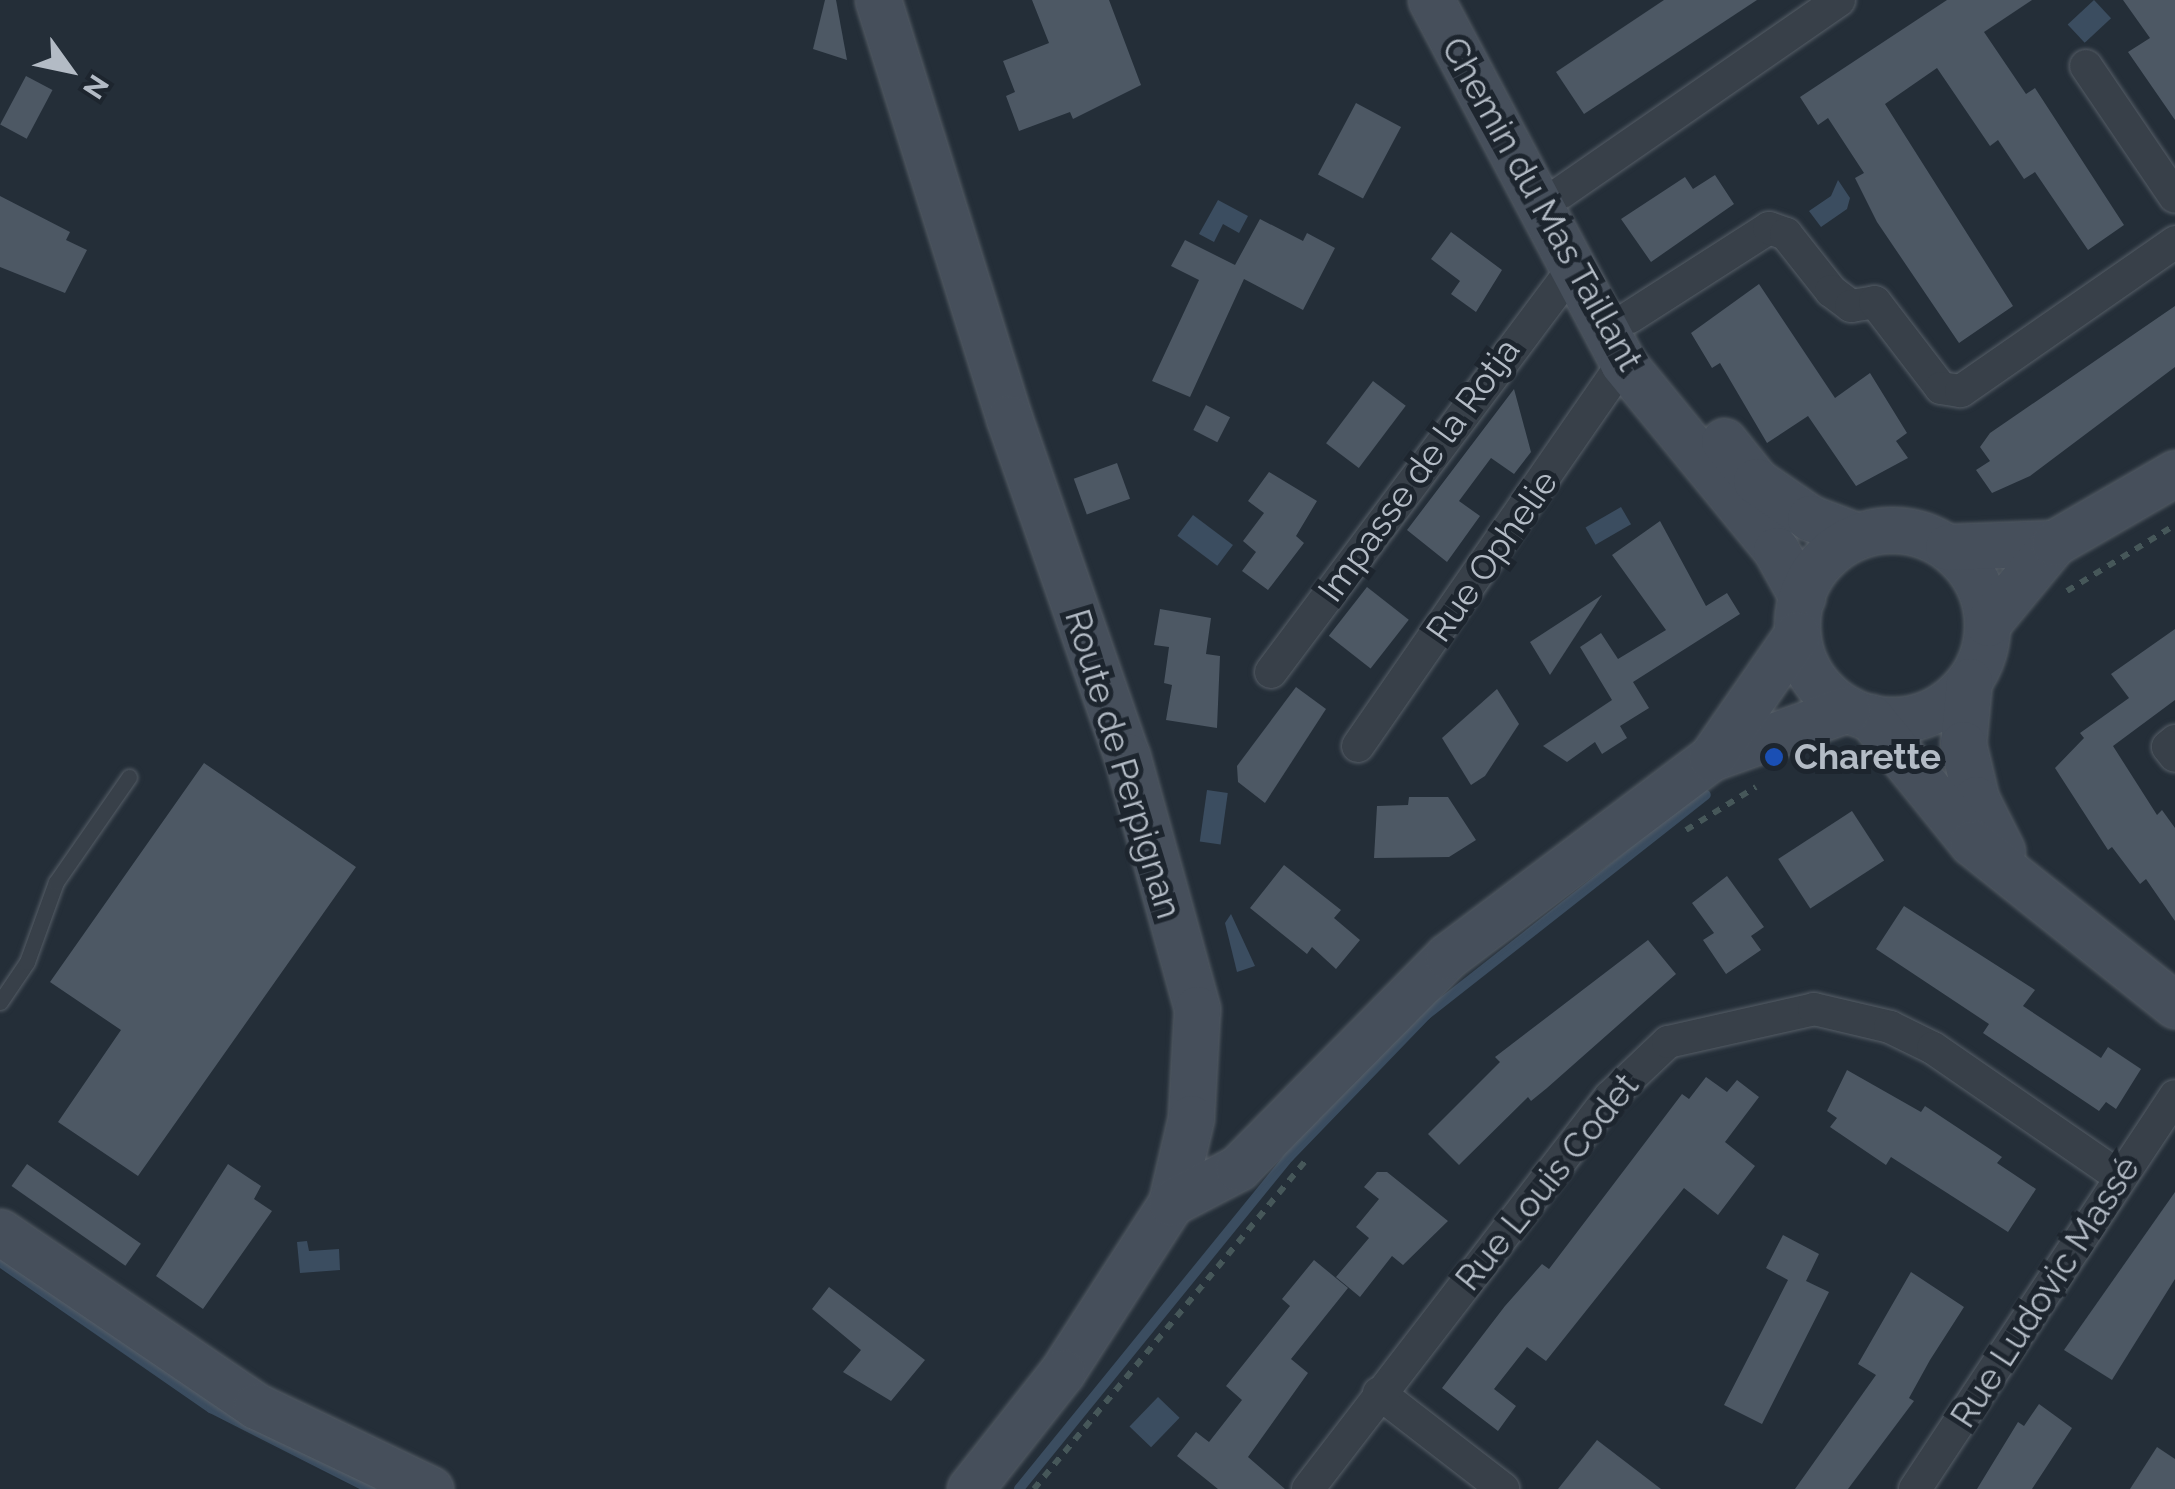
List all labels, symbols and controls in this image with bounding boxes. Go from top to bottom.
north arrow [20,20,120,120]
street label: Chemin du Mas Taillant [1433,30,1651,378]
text: N [76,69,115,105]
street label: Impasse de la Rotja [1309,330,1529,610]
street label: Rue Ophelie [1418,462,1566,650]
street label: Route de Perpignan [1056,604,1190,924]
place label: Charette [1794,736,1941,778]
marker: Charette [1763,746,1785,768]
street label: Rue Louis Codet [1447,1065,1647,1299]
street label: Rue Ludovic Massé [1942,1149,2148,1435]

